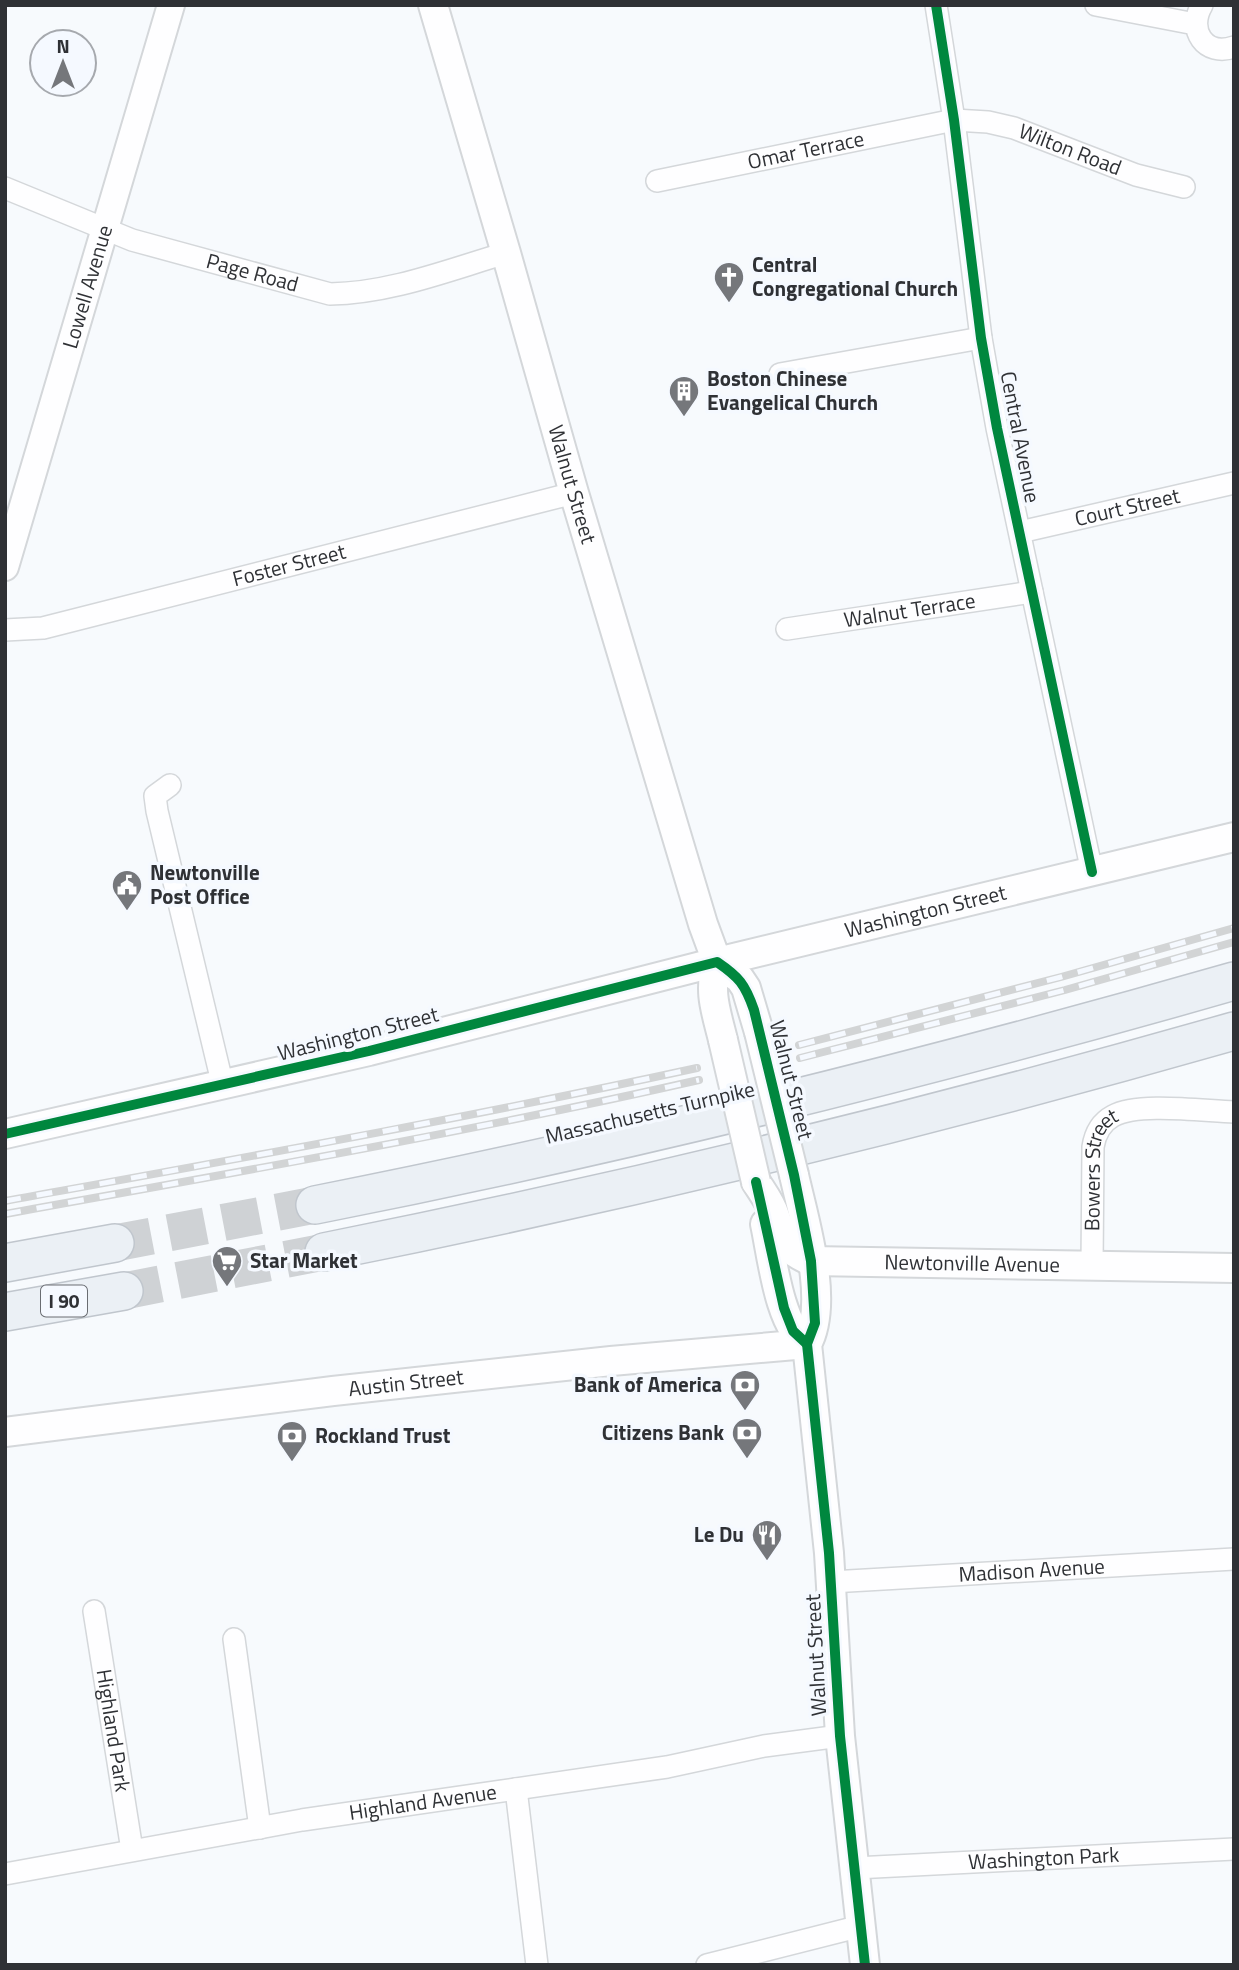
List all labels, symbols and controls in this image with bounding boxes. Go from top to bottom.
north arrow [28,28,98,98]
text: N [56,31,70,60]
street label: Wilton Road [1014,114,1127,183]
street label: Omar Terrace [745,122,867,177]
street label: Lowell Avenue [53,221,120,352]
street label: Page Road [203,244,302,300]
place label: Central Congregational Church [752,248,958,304]
church icon: Central Congregational Church [712,260,746,304]
place label: Boston Chinese Evangelical Church [707,362,878,418]
street label: Central Avenue [993,368,1049,505]
building icon: Boston Chinese Evangelical Church [667,374,701,418]
street label: Walnut Street [540,421,605,548]
street label: Court Street [1071,479,1183,534]
street label: Foster Street [229,535,349,594]
street label: Walnut Terrace [842,584,977,635]
place label: Newtonville Post Office [150,856,260,912]
public building icon: Newtonville Post Office [110,868,144,912]
street label: Washington Street [841,876,1010,946]
street label: Washington Street [274,997,442,1069]
street label: Walnut Street [762,1017,822,1144]
street label: Massachusetts Turnpike [542,1072,758,1152]
street label: Bowers Street [1075,1099,1124,1231]
supermarket icon: Star Market [210,1244,244,1288]
place label: Star Market [250,1244,358,1276]
street label: Newtonville Avenue [884,1245,1060,1280]
road number: I 90 [41,1286,87,1316]
street label: Austin Street [347,1360,466,1404]
place label: Bank of America [574,1368,722,1400]
bank icon: Bank of America [728,1368,762,1412]
place label: Citizens Bank [602,1416,724,1448]
bank icon: Citizens Bank [730,1416,764,1460]
bank icon: Rockland Trust [275,1419,309,1463]
place label: Rockland Trust [315,1419,451,1451]
place label: Le Du [694,1518,744,1550]
restaurant icon: Le Du [750,1518,784,1562]
street label: Madison Avenue [958,1549,1106,1590]
street label: Walnut Street [796,1593,834,1717]
street label: Highland Park [88,1667,139,1794]
street label: Highland Avenue [347,1775,499,1828]
street label: Washington Park [967,1838,1120,1877]

